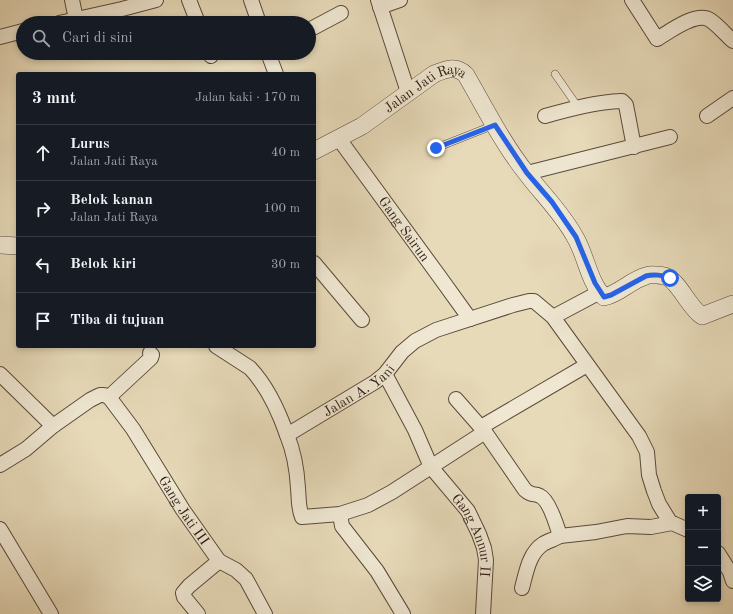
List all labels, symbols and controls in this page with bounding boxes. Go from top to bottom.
search box [16,16,316,60]
icon: search [30,27,52,49]
text: Cari di sini [62,31,133,46]
street label: Jalan Jati Raya [382,63,470,116]
text: 3 mnt [32,90,76,107]
text: Jalan kaki · 170 m [195,91,300,104]
text: Lurus [70,137,110,152]
route end [427,139,445,157]
icon: ahead [32,142,54,164]
text: 40 m [271,146,300,159]
text: Jalan Jati Raya [70,155,158,168]
text: Belok kanan [70,193,153,208]
street label: Gang Sairun [376,194,432,265]
icon: right [32,198,54,220]
text: 100 m [263,202,300,215]
text: Jalan Jati Raya [70,211,158,224]
icon: left [32,254,54,276]
text: Belok kiri [70,257,136,272]
text: 30 m [271,258,300,271]
route start [661,269,679,287]
icon: arrive [32,310,54,332]
text: Tiba di tujuan [70,313,164,328]
street label: Jalan A. Yani [321,362,398,420]
street label: Gang Jati III [156,474,211,548]
street label: Gang Annur II [449,492,492,578]
map controls [685,494,721,602]
button: + [685,494,721,530]
button: − [685,530,721,566]
button: layers [685,566,721,602]

